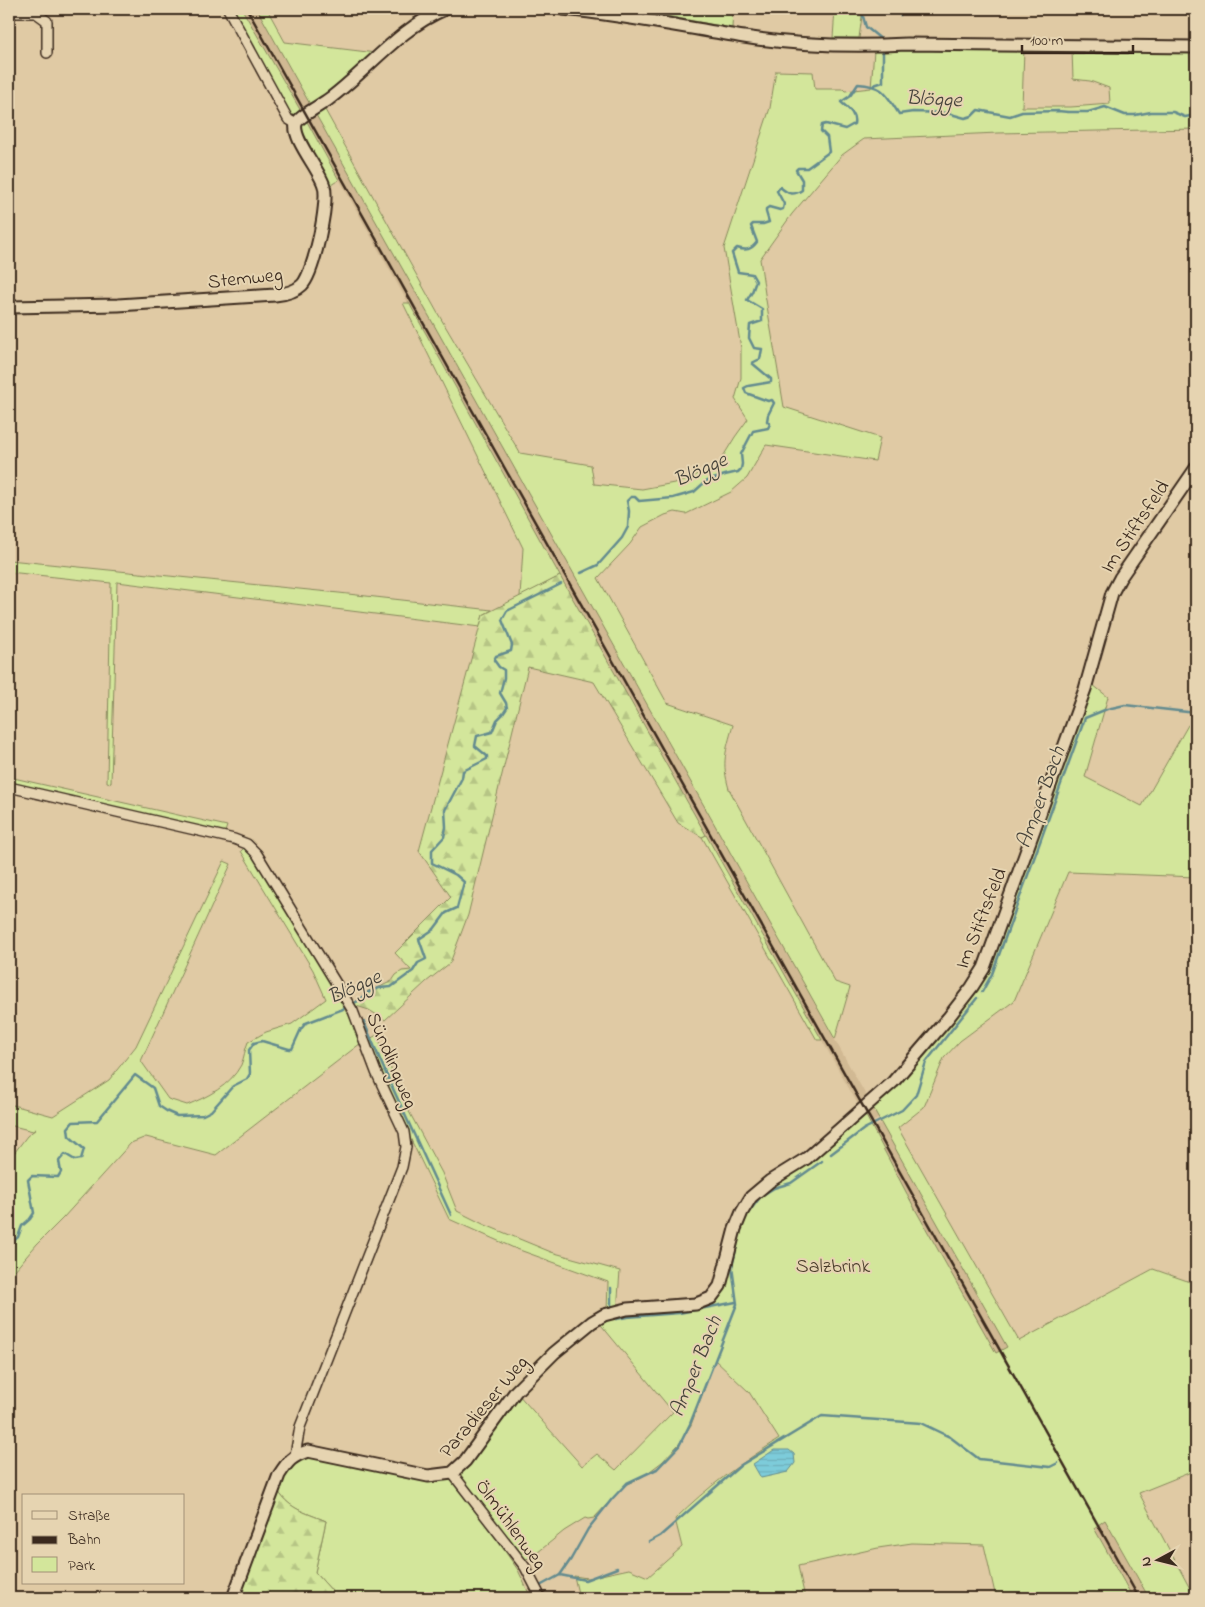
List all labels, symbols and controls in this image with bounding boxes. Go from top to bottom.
scale bar [1022,22,1134,54]
text: 100 m [1030,30,1063,52]
water label: Blögge [905,84,964,118]
street label: Stemweg [206,261,284,299]
water label: Blögge [669,445,734,497]
street label: Im Stiftsfeld [1094,475,1178,580]
water label: Amper Bach [1010,742,1075,853]
street label: Im Stiftsfeld [949,864,1016,974]
water label: Blögge [323,962,388,1014]
street label: Sündlingweg [356,1008,424,1114]
park label: Salzbrink [796,1253,870,1282]
water label: Amper Bach [663,1311,731,1422]
street label: Paradieser Weg [433,1350,537,1466]
street label: Ölmühlenweg [466,1474,553,1578]
legend [22,1494,185,1584]
text: Straße [68,1505,110,1527]
text: Bahn [67,1529,101,1551]
north arrow [1132,1534,1182,1584]
text: Park [68,1555,96,1577]
text: N [1136,1555,1158,1567]

